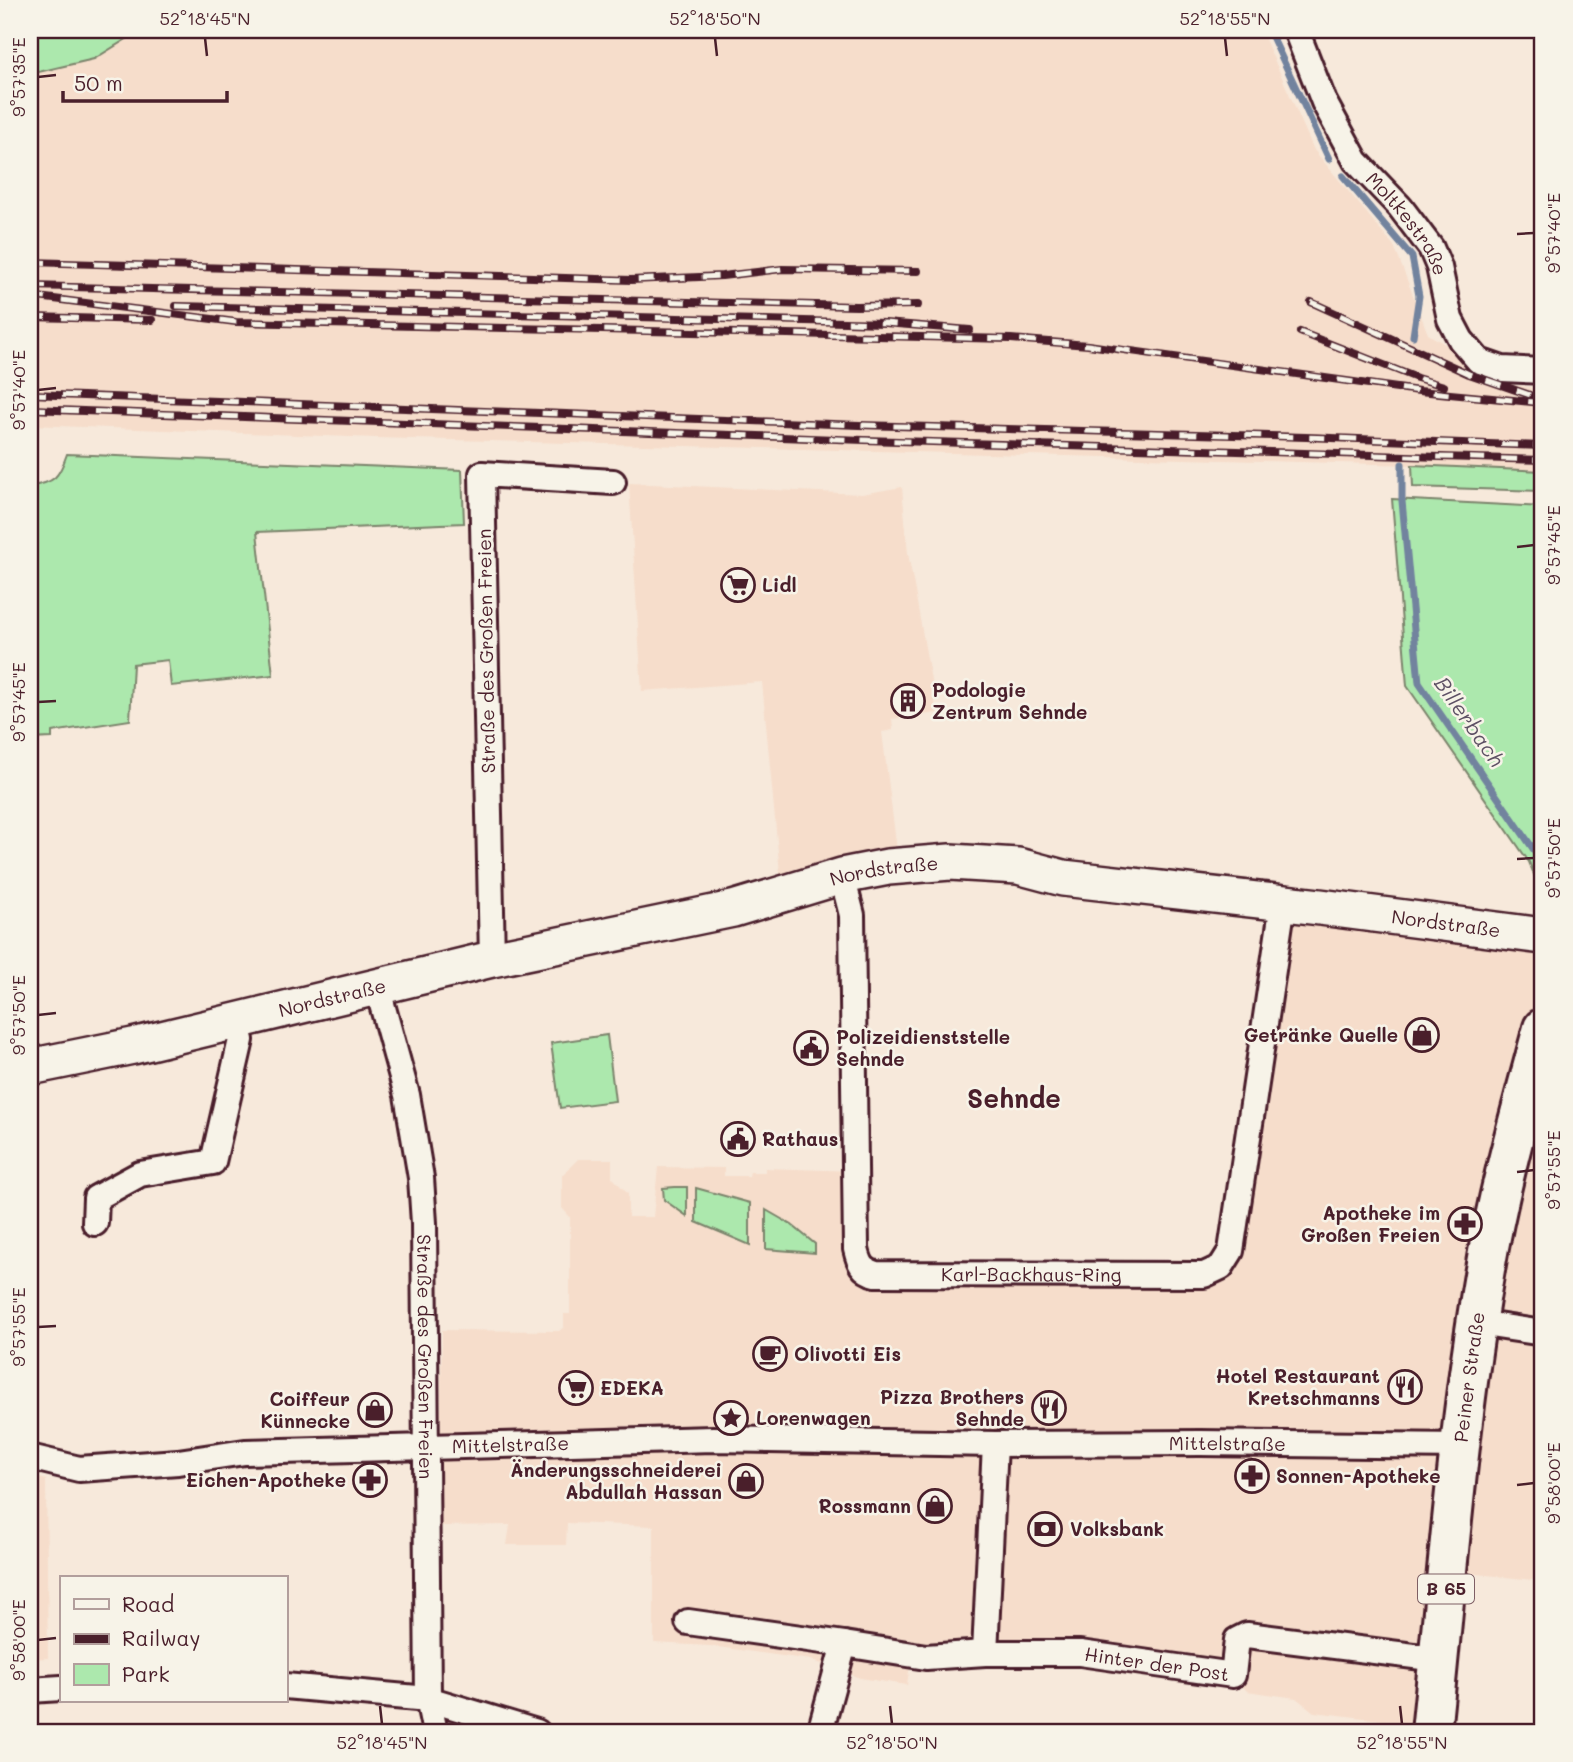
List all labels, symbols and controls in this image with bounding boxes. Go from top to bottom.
text: 52°18'45"N [159,6,251,30]
text: 52°18'50"N [669,6,761,30]
text: 52°18'55"N [1180,6,1271,30]
text: 9°57'35"E [6,37,30,117]
scale bar [63,60,228,104]
text: 50 m [74,69,123,96]
street label: Moltkestraße [1361,166,1453,277]
text: 9°57'40"E [1541,193,1565,273]
text: 9°57'40"E [6,350,30,430]
text: 9°57'45"E [1541,505,1565,585]
street label: Straße des Großen Freien [471,528,500,774]
supermarket icon: Lidl [719,566,757,604]
place label: Lidl [762,572,797,597]
text: 9°57'45"E [6,662,30,742]
water label: Billerbach [1429,671,1511,772]
place label: Podologie Zentrum Sehnde [932,677,1087,724]
building icon: Podologie Zentrum Sehnde [889,682,927,720]
text: 9°57'50"E [1541,818,1565,898]
street label: Nordstraße [826,850,939,891]
street label: Nordstraße [1390,903,1502,942]
street label: Nordstraße [276,972,388,1022]
text: 9°57'50"E [6,975,30,1055]
shop icon: Getränke Quelle [1403,1016,1441,1054]
place label: Getränke Quelle [1244,1022,1398,1047]
place label: Polizeidienststelle Sehnde [836,1024,1010,1071]
public building icon: Polizeidienststelle Sehnde [792,1029,830,1067]
district label: Sehnde [967,1081,1061,1115]
public building icon: Rathaus [719,1120,757,1158]
place label: Rathaus [762,1126,838,1151]
text: 9°57'55"E [1541,1130,1565,1210]
place label: Apotheke im Großen Freien [1301,1200,1440,1247]
pharmacy icon: Apotheke im Großen Freien [1446,1205,1484,1243]
street label: Straße des Großen Freien [412,1234,439,1479]
street label: Karl-Backhaus-Ring [941,1261,1122,1287]
text: 9°57'55"E [6,1287,30,1367]
street label: Peiner Straße [1448,1310,1490,1444]
cafe icon: Olivotti Eis [751,1335,789,1373]
place label: Olivotti Eis [794,1341,901,1366]
place label: Hotel Restaurant Kretschmanns [1215,1363,1380,1410]
restaurant icon: Hotel Restaurant Kretschmanns [1386,1368,1424,1406]
supermarket icon: EDEKA [557,1369,595,1407]
place label: EDEKA [600,1375,664,1400]
place label: Pizza Brothers Sehnde [880,1384,1024,1431]
place label: Coiffeur Künnecke [261,1386,350,1433]
restaurant icon: Pizza Brothers Sehnde [1030,1389,1068,1427]
shop icon: Coiffeur Künnecke [356,1391,394,1429]
place icon: Lorenwagen [712,1399,750,1437]
place label: Lorenwagen [756,1405,871,1430]
street label: Mittelstraße [452,1430,569,1458]
street label: Mittelstraße [1169,1430,1286,1456]
text: 9°58'00"E [1541,1442,1565,1524]
place label: Änderungsschneiderei Abdullah Hassan [510,1457,722,1504]
pharmacy icon: Sonnen-Apotheke [1233,1457,1271,1495]
pharmacy icon: Eichen-Apotheke [351,1461,389,1499]
shop icon: Änderungsschneiderei Abdullah Hassan [727,1462,765,1500]
place label: Sonnen-Apotheke [1276,1463,1441,1488]
place label: Eichen-Apotheke [186,1467,346,1492]
shop icon: Rossmann [916,1487,954,1525]
place label: Rossmann [819,1493,911,1518]
bank icon: Volksbank [1026,1510,1064,1548]
place label: Volksbank [1070,1516,1164,1541]
road number: B 65 [1418,1574,1474,1604]
legend [60,1576,287,1702]
text: Road [122,1590,174,1617]
text: 9°58'00"E [6,1599,30,1681]
text: Railway [122,1624,201,1651]
street label: Hinter der Post [1083,1641,1231,1686]
text: Park [122,1660,170,1687]
text: 52°18'45"N [336,1730,428,1754]
text: 52°18'50"N [846,1730,938,1754]
text: 52°18'55"N [1357,1730,1448,1754]

